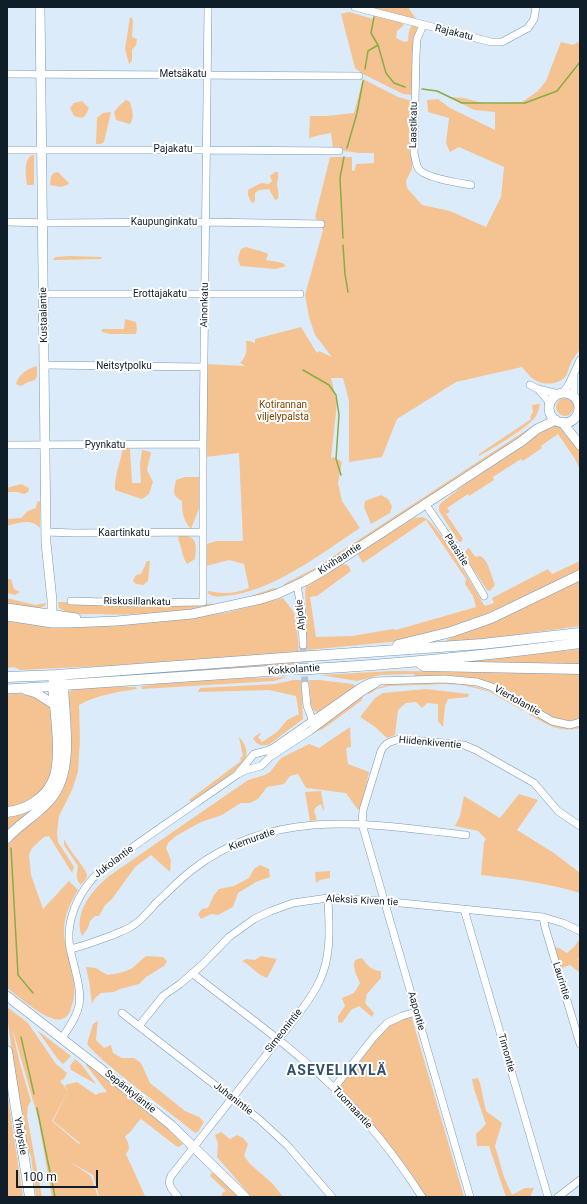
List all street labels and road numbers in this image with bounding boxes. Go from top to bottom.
street label: Rajakatu [434,22,474,44]
street label: Metsäkatu [159,68,207,80]
street label: Laastikatu [408,102,420,148]
street label: Pajakatu [154,143,192,155]
street label: Kaupunginkatu [131,216,197,228]
street label: Ainonkatu [199,282,211,328]
street label: Kustaalantie [38,287,50,343]
street label: Erottajakatu [133,288,187,300]
street label: Neitsytpolku [96,360,152,372]
street label: Pyynkatu [85,439,125,451]
street label: Kaartinkatu [98,527,150,539]
street label: Paasitie [441,532,471,568]
street label: Kivihaantie [316,541,364,577]
street label: Riskusillankatu [103,595,171,609]
street label: Ahjotie [293,599,309,631]
street label: Kokkolantie [268,662,320,678]
street label: Viertolantie [492,683,542,719]
street label: Hiidenkiventie [398,734,462,752]
street label: Kiemuratie [227,826,277,854]
street label: Jukolantie [92,843,136,881]
street label: Aleksis Kiven tie [326,893,398,909]
street label: Laurintie [550,961,572,1001]
street label: Aapontie [405,990,427,1032]
street label: Simeonintie [263,1007,305,1055]
street label: Timontie [495,1032,517,1074]
street label: Sepänkyläntie [102,1068,158,1116]
street label: Juhanintie [211,1080,255,1118]
street label: Tuomaantie [330,1085,374,1131]
street label: Yhdystie [11,1116,29,1156]

